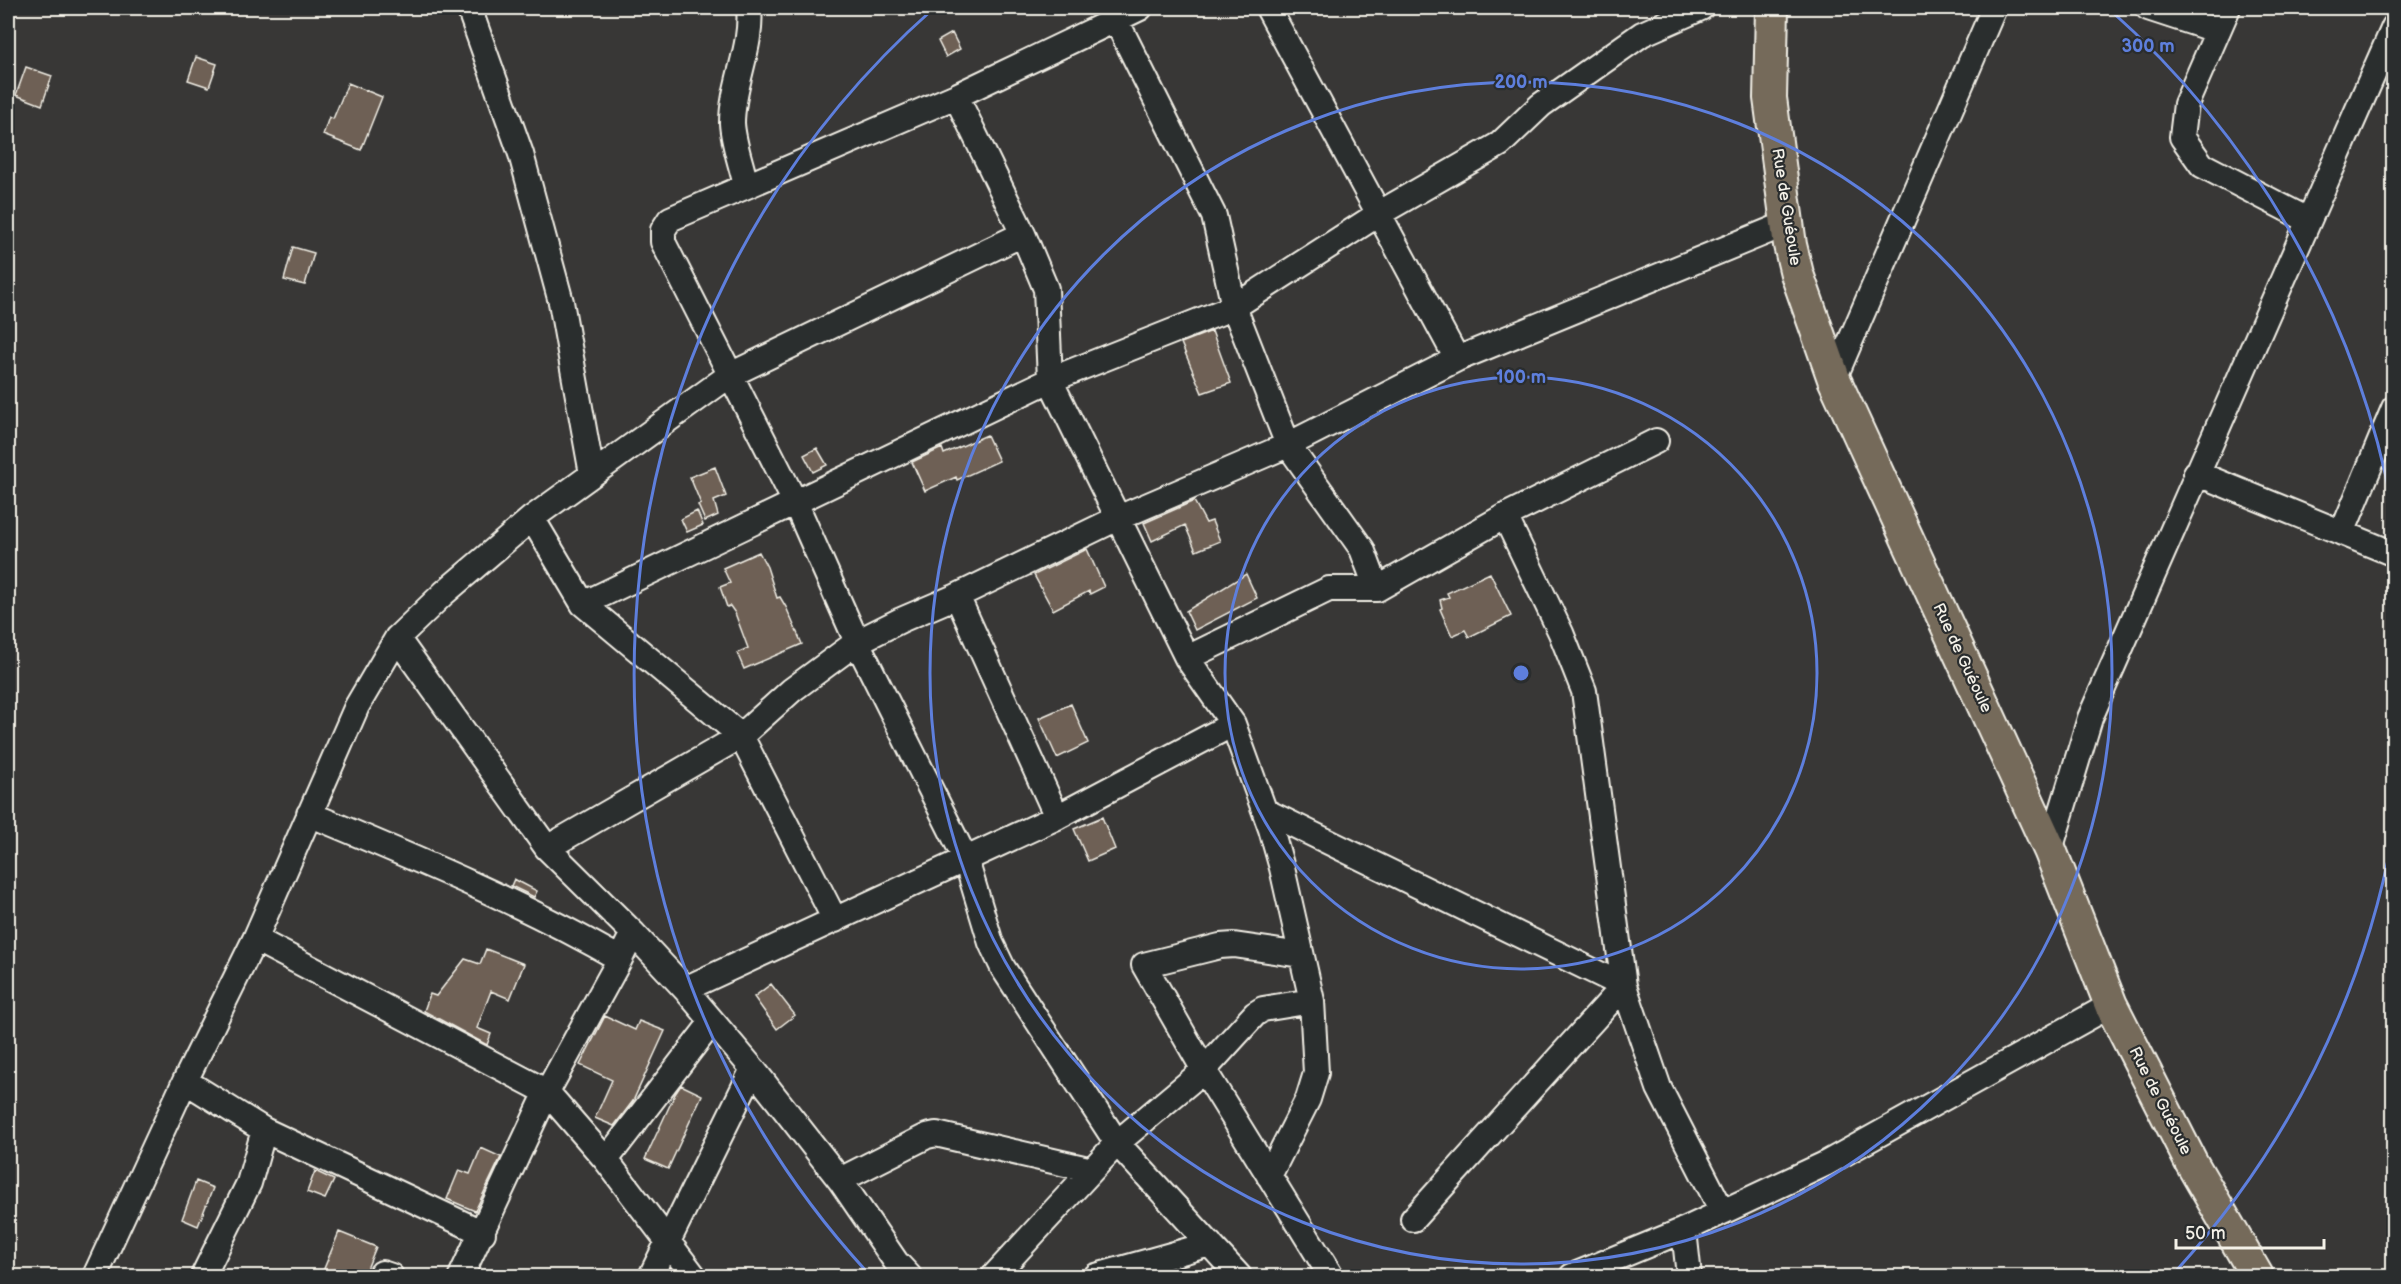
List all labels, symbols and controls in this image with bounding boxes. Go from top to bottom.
text: 300 m [2121,36,2175,57]
text: 200 m [1494,72,1548,93]
street label: Rue de Guéoule [1767,147,1805,267]
text: 100 m [1496,367,1546,388]
street label: Rue de Guéoule [1928,600,1996,716]
centre of rings [1511,663,1531,683]
street label: Rue de Guéoule [2125,1044,2196,1159]
scale bar [2176,1212,2324,1250]
text: 50 m [2185,1223,2226,1244]

